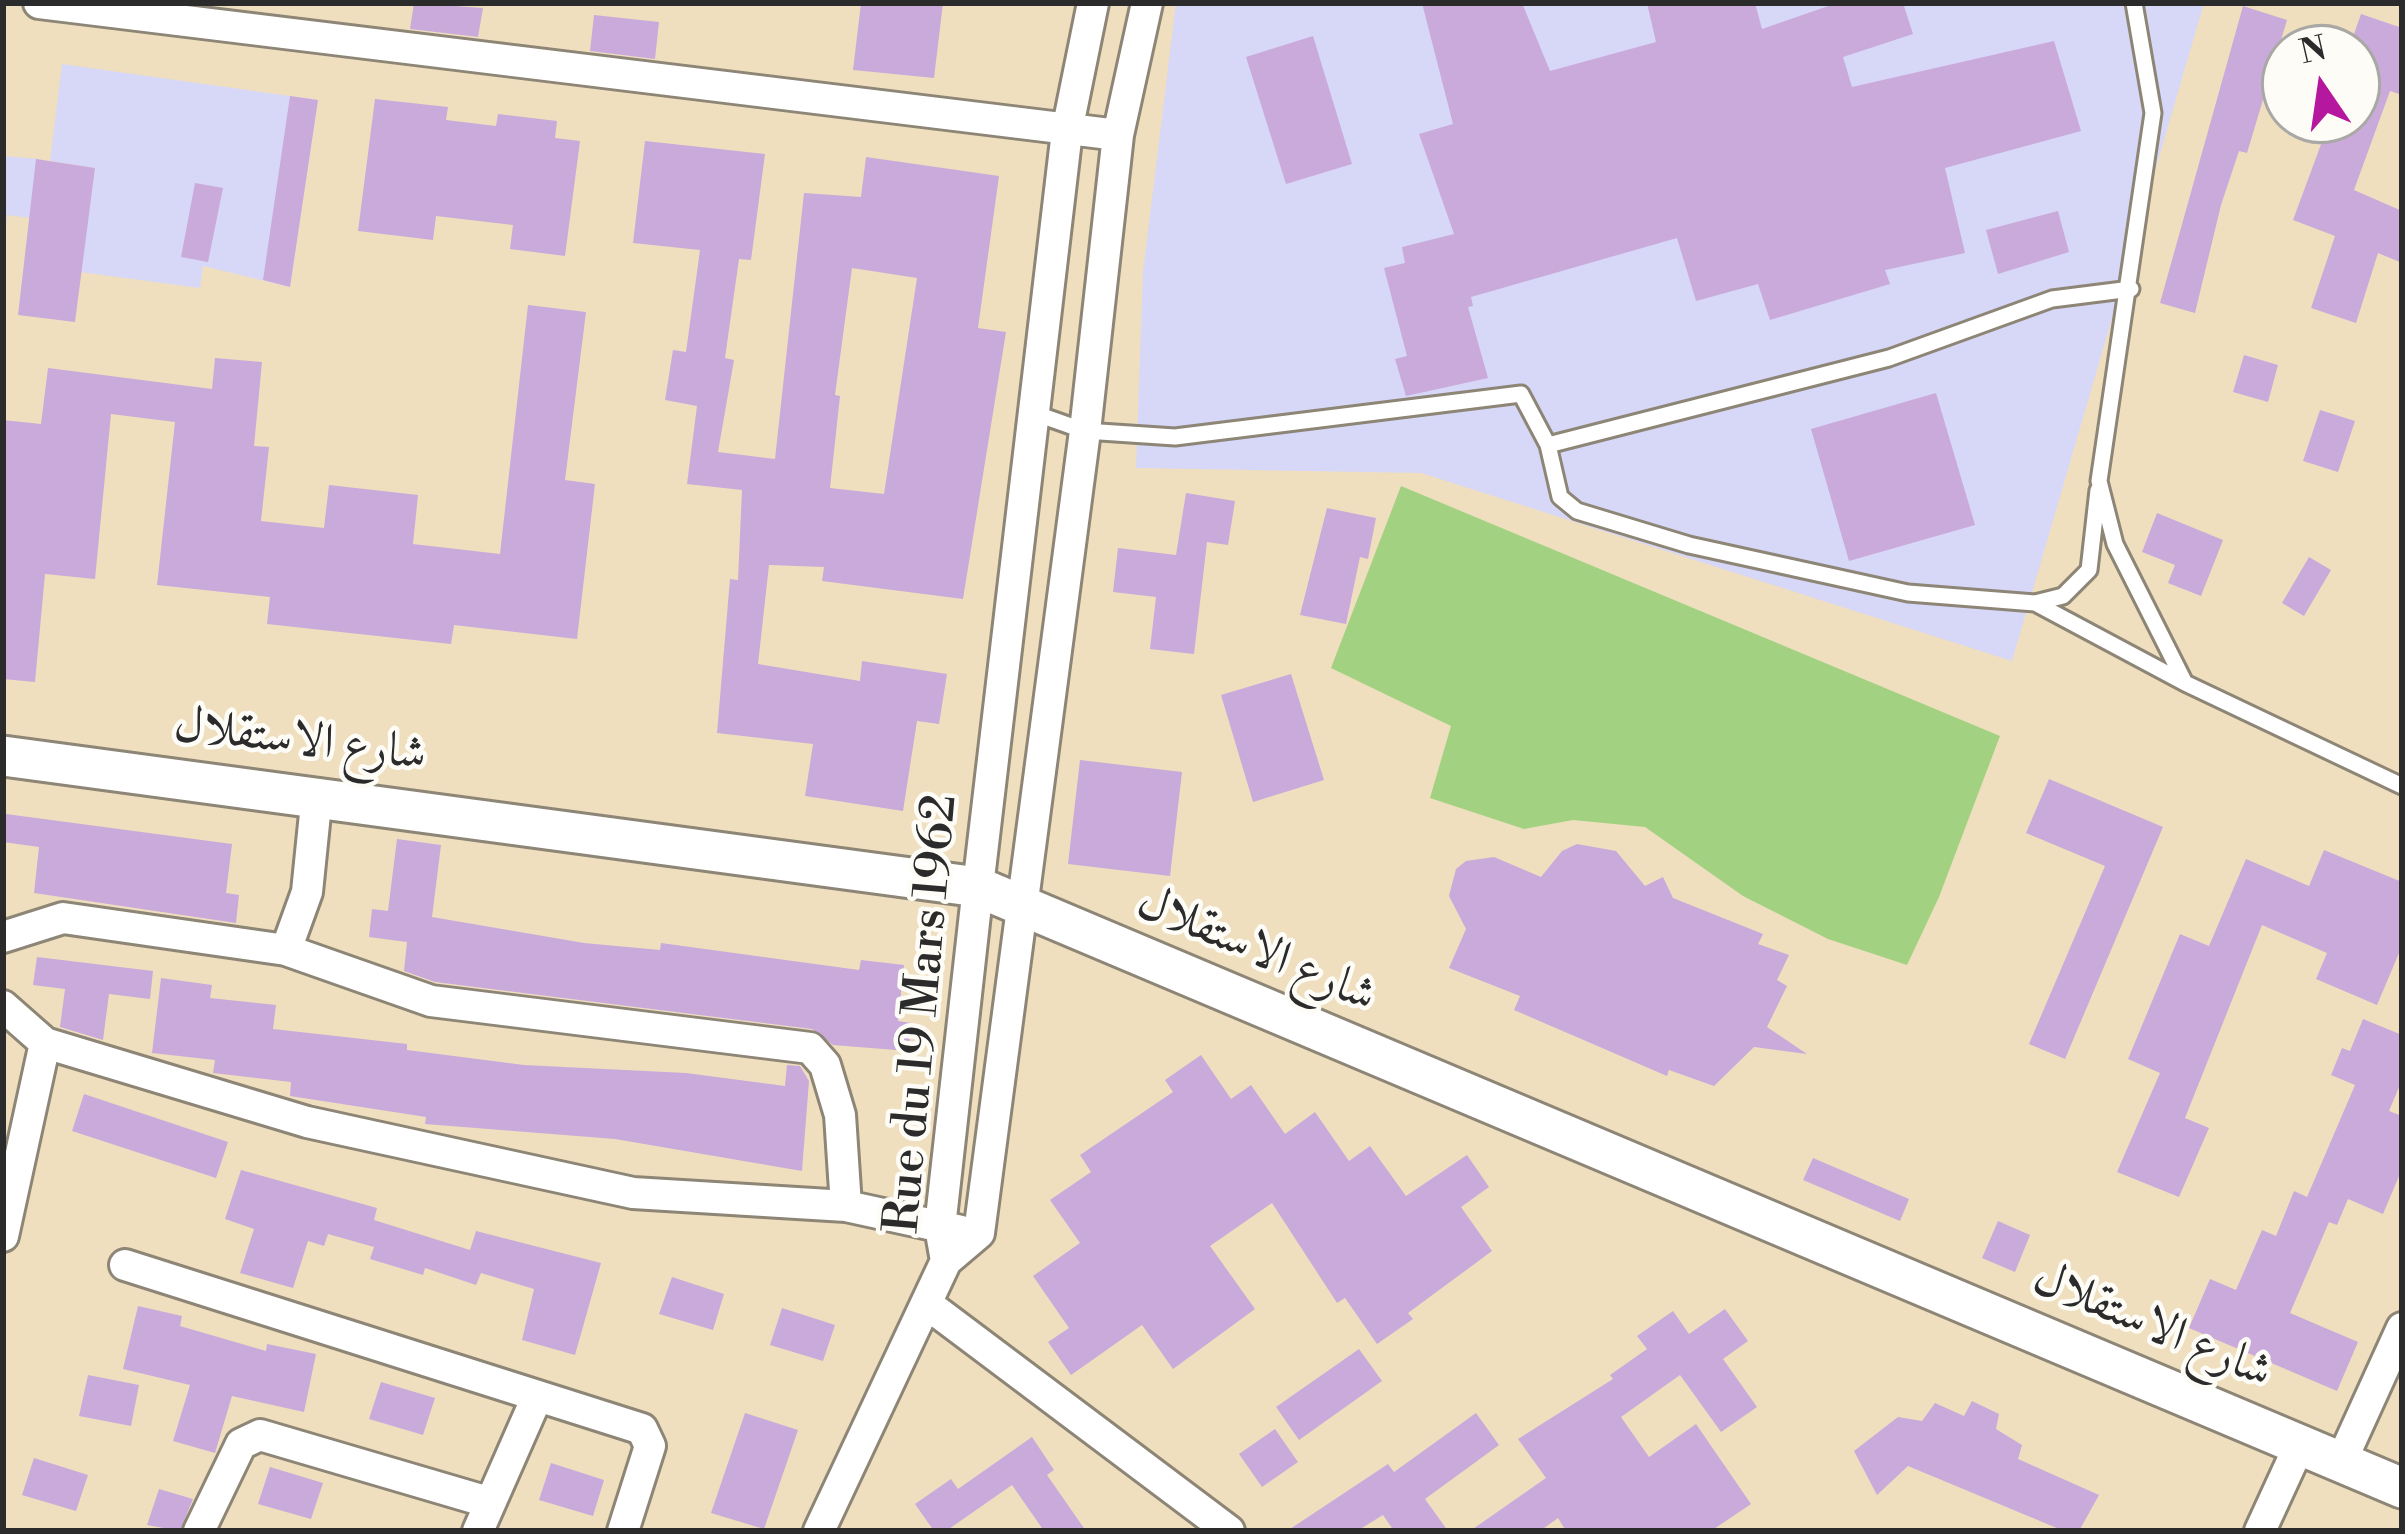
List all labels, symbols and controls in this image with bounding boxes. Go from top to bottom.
north arrow [2261,24,2381,144]
text: N [2296,28,2331,74]
street label: شارع الاستقلال [171,698,429,786]
street label: Rue du 19 Mars 1962 [876,792,972,1236]
street label: شارع الاستقلال [1128,875,1384,1027]
street label: شارع الاستقلال [2024,1251,2280,1403]

